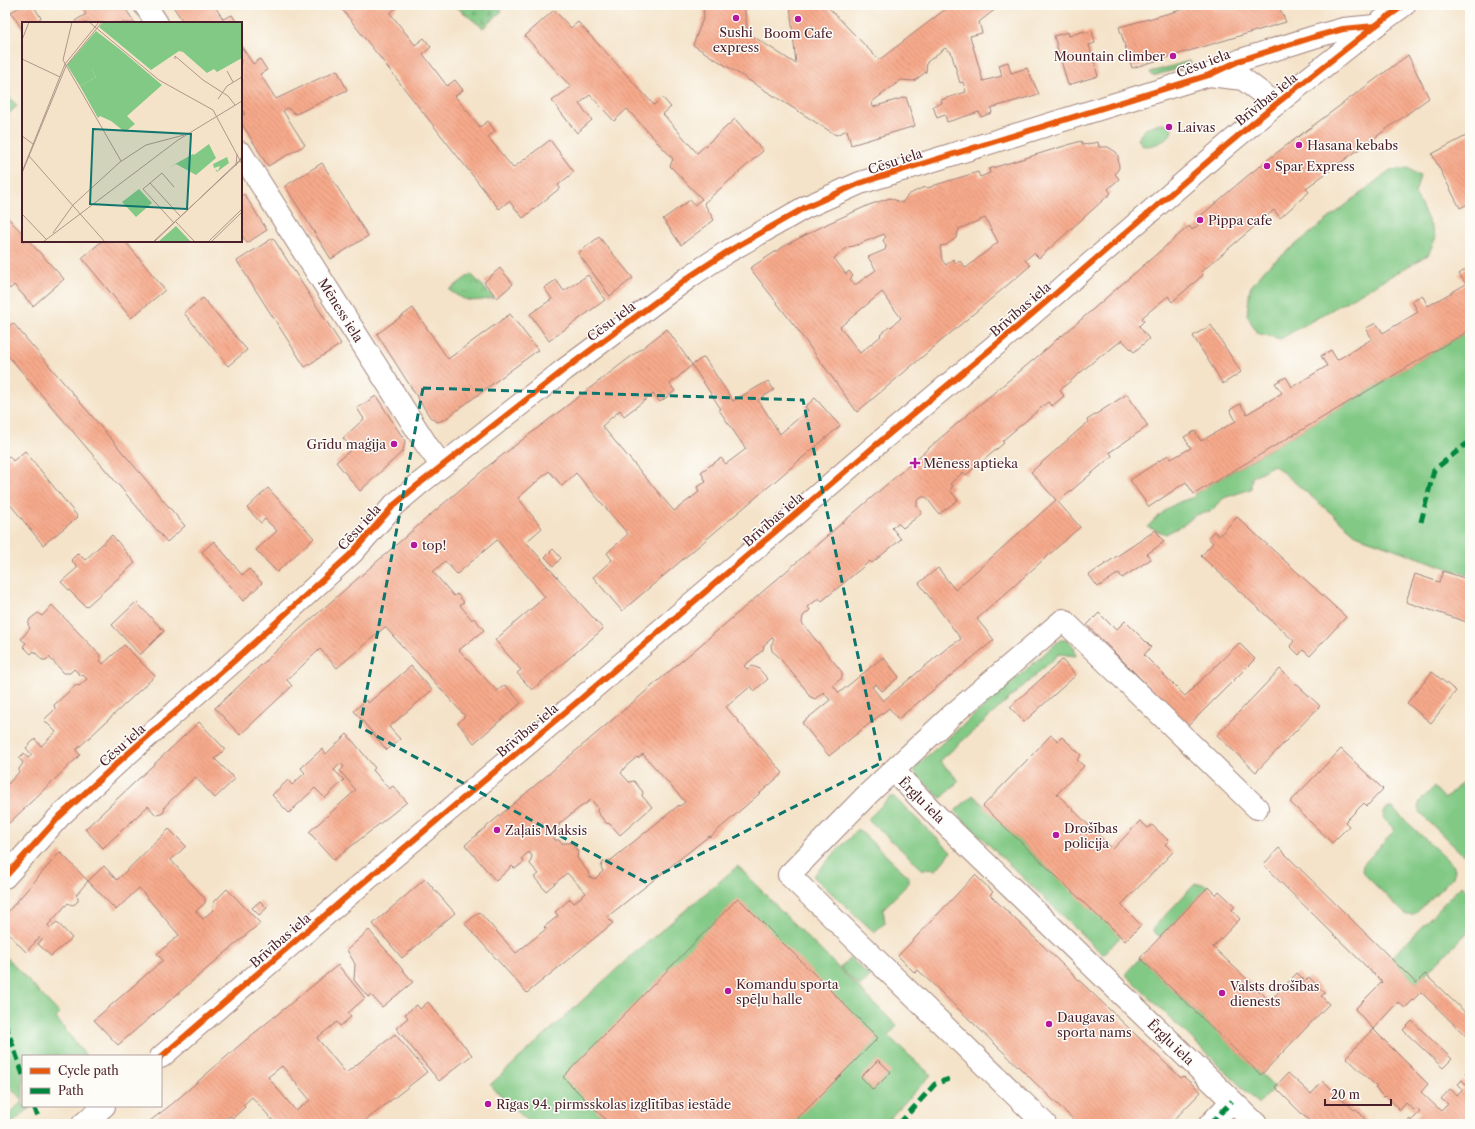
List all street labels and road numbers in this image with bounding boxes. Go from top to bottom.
street label: Cēsu iela [1174,45,1232,81]
street label: Brīvības iela [1232,69,1300,129]
street label: Cēsu iela [866,145,924,177]
street label: Mēness iela [315,275,367,345]
street label: Brīvības iela [986,278,1054,340]
street label: Cēsu iela [584,298,638,344]
street label: Brīvības iela [739,488,807,550]
street label: Cēsu iela [334,501,384,553]
street label: Brīvības iela [493,700,561,760]
street label: Cēsu iela [96,720,148,770]
street label: Ērgļu iela [895,774,948,827]
street label: Brīvības iela [246,909,314,971]
street label: Ērgļu iela [1144,1016,1198,1069]

